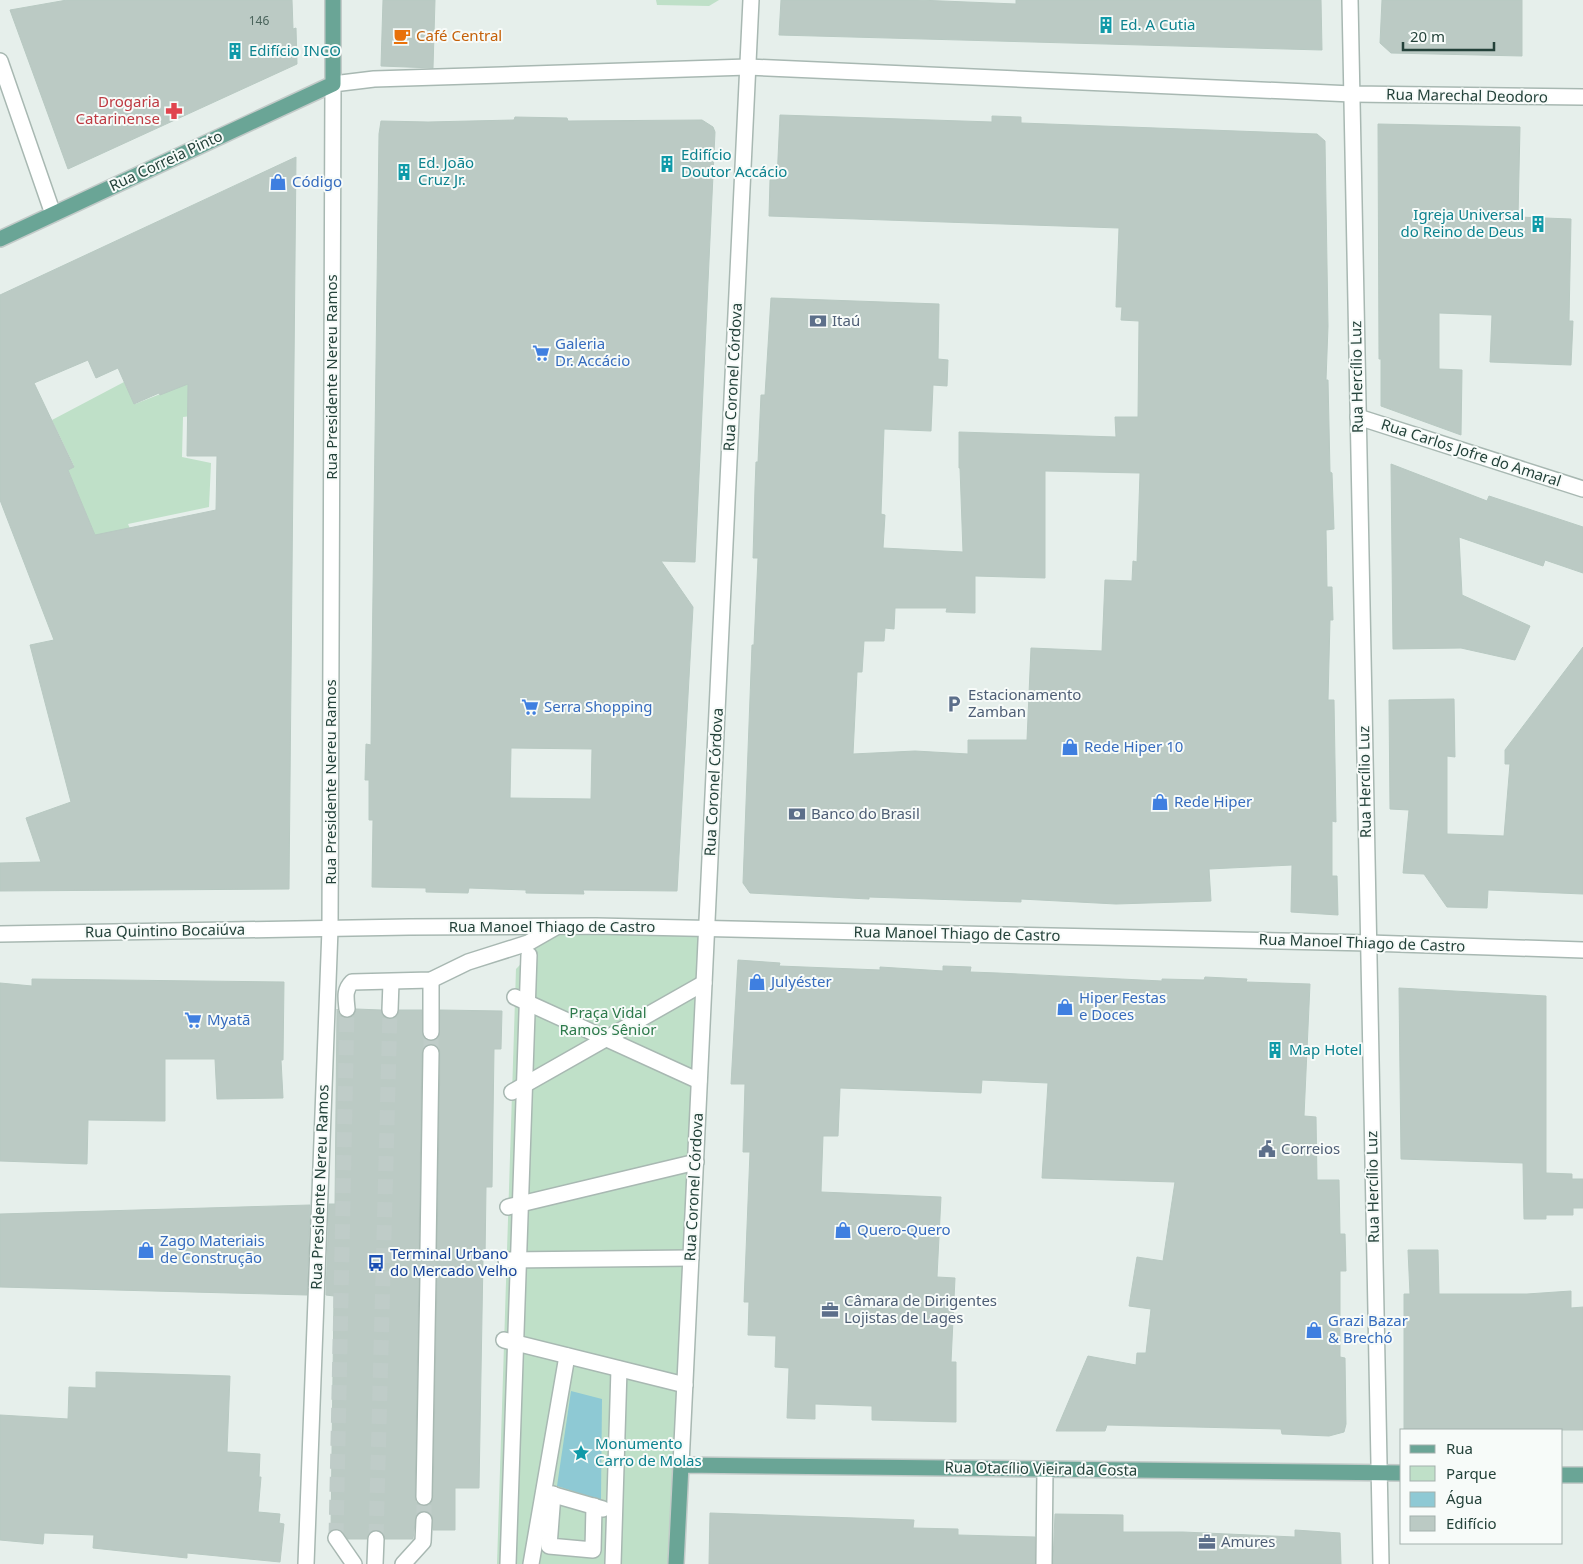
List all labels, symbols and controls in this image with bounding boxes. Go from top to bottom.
house number: 146 [249,12,269,29]
place label: Ed. A Cutia [1120,14,1195,34]
building icon: Ed. A Cutia [1096,15,1116,35]
scale bar [1403,20,1494,52]
place label: Café Central [416,25,502,45]
cafe icon: Café Central [392,26,412,46]
text: 20 m [1410,26,1445,46]
place label: Edifício INCO [249,40,341,60]
building icon: Edifício INCO [225,41,245,61]
street label: Rua Marechal Deodoro [1386,84,1548,106]
place label: Drogaria Catarinense [76,91,160,128]
pharmacy icon: Drogaria Catarinense [164,101,184,121]
street label: Rua Correia Pinto [106,125,226,195]
place label: Edifício Doutor Accácio [681,144,787,181]
place label: Ed. João Cruz Jr. [418,152,474,189]
building icon: Edifício Doutor Accácio [657,154,677,174]
building icon: Ed. João Cruz Jr. [394,162,414,182]
place label: Código [292,171,342,191]
shop icon: Código [268,172,288,192]
place label: Igreja Universal do Reino de Deus [1400,204,1524,241]
building icon: Igreja Universal do Reino de Deus [1528,214,1548,234]
street label: Rua Presidente Nereu Ramos [321,274,341,480]
street label: Rua Coronel Córdova [718,302,746,452]
place label: Itaú [832,310,860,330]
bank icon: Itaú [808,311,828,331]
street label: Rua Hercílio Luz [1345,321,1367,433]
place label: Galeria Dr. Accácio [555,333,630,370]
supermarket icon: Galeria Dr. Accácio [531,343,551,363]
street label: Rua Carlos Jofre do Amaral [1379,413,1564,491]
street label: Rua Presidente Nereu Ramos [320,679,340,885]
place label: Estacionamento Zamban [968,684,1081,721]
parking icon: Estacionamento Zamban [944,694,964,714]
place label: Serra Shopping [544,696,653,716]
supermarket icon: Serra Shopping [520,697,540,717]
street label: Rua Coronel Córdova [699,707,727,857]
street label: Rua Hercílio Luz [1353,726,1375,838]
place label: Rede Hiper 10 [1084,736,1183,756]
shop icon: Rede Hiper 10 [1060,737,1080,757]
place label: Rede Hiper [1174,791,1252,811]
shop icon: Rede Hiper [1150,792,1170,812]
place label: Banco do Brasil [811,803,920,823]
bank icon: Banco do Brasil [787,804,807,824]
street label: Rua Manoel Thiago de Castro [449,916,655,936]
street label: Rua Quintino Bocaiúva [85,919,245,941]
street label: Rua Manoel Thiago de Castro [854,921,1061,945]
street label: Rua Manoel Thiago de Castro [1258,928,1466,956]
place label: Julyéster [769,971,832,991]
shop icon: Julyéster [747,972,767,992]
place label: Hiper Festas e Doces [1079,987,1166,1024]
shop icon: Hiper Festas e Doces [1055,997,1075,1017]
park label: Praça Vidal Ramos Sênior [559,1002,657,1039]
place label: Myatã [207,1009,251,1029]
supermarket icon: Myatã [183,1010,203,1030]
place label: Map Hotel [1289,1039,1362,1059]
building icon: Map Hotel [1265,1040,1285,1060]
street label: Rua Presidente Nereu Ramos [305,1084,333,1290]
street label: Rua Coronel Córdova [679,1112,707,1262]
street label: Rua Hercílio Luz [1361,1131,1383,1243]
place label: Correios [1281,1138,1340,1158]
public building icon: Correios [1257,1139,1277,1159]
place label: Quero-Quero [857,1219,951,1239]
shop icon: Quero-Quero [833,1220,853,1240]
place label: Zago Materiais de Construção [160,1230,265,1267]
shop icon: Zago Materiais de Construção [136,1240,156,1260]
place label: Terminal Urbano do Mercado Velho [390,1243,517,1280]
bus stop icon: Terminal Urbano do Mercado Velho [366,1253,386,1273]
place label: Câmara de Dirigentes Lojistas de Lages [844,1290,997,1327]
office icon: Câmara de Dirigentes Lojistas de Lages [820,1300,840,1320]
place label: Grazi Bazar & Brechó [1328,1310,1408,1347]
shop icon: Grazi Bazar & Brechó [1304,1320,1324,1340]
legend [1400,1429,1563,1544]
place label: Monumento Carro de Molas [595,1433,702,1470]
text: Rua [1446,1438,1473,1458]
place icon: Monumento Carro de Molas [571,1443,591,1463]
street label: Rua Otacílio Vieira da Costa [944,1456,1138,1480]
text: Parque [1446,1463,1496,1483]
text: Água [1446,1488,1483,1508]
text: Edifício [1446,1513,1497,1533]
place label: Amures [1221,1531,1275,1551]
office icon: Amures [1197,1532,1217,1552]

